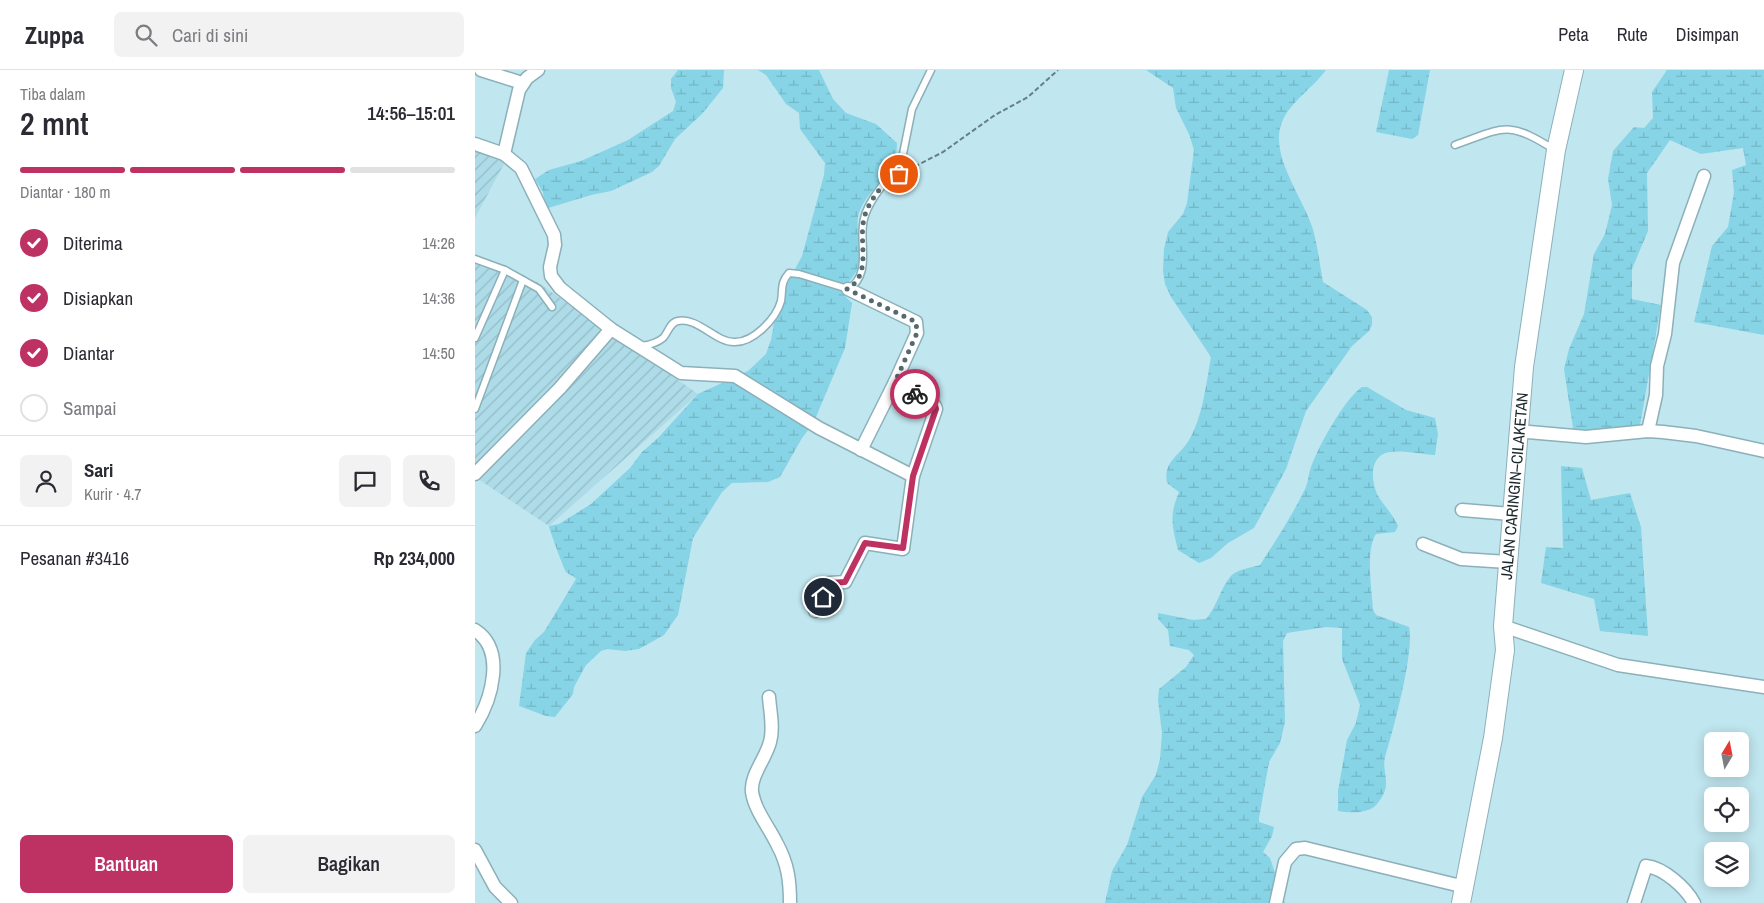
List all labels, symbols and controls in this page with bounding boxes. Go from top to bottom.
search box [114,12,464,57]
text: Zuppa [25,19,84,51]
icon: search [132,21,160,49]
text: Cari di sini [172,22,248,48]
text: Peta [1558,22,1589,47]
text: Rute [1617,22,1648,47]
text: Disimpan [1676,22,1739,47]
text: Tiba dalam [20,83,85,105]
text: 14:56–15:01 [367,100,455,126]
text: 2 mnt [20,102,89,145]
pin [878,153,920,195]
icon: bag [885,160,913,188]
text: Diantar · 180 m [20,181,110,203]
icon: check [20,229,48,257]
text: Diterima [63,230,123,256]
text: 14:26 [422,232,455,254]
icon: check [20,284,48,312]
text: Disiapkan [63,285,133,311]
text: 14:36 [422,287,455,309]
icon: check [20,339,48,367]
text: Diantar [63,340,114,366]
text: 14:50 [422,342,455,364]
courier [890,369,940,419]
icon: bike [901,380,929,408]
street label: JALAN CARINGIN–CILAKETAN [1495,391,1533,581]
text: Sampai [63,395,117,421]
button: person [20,455,72,507]
button: chat [339,455,391,507]
button: phone [403,455,455,507]
text: Sari [84,457,113,483]
text: Kurir · 4.7 [84,483,142,505]
text: Pesanan #3416 [20,545,129,571]
text: Rp 234,000 [374,545,455,571]
pin [802,576,844,618]
icon: home [809,583,837,611]
north arrow [1704,732,1749,778]
map controls [1704,732,1749,887]
button: locate [1704,787,1749,832]
button: Bantuan [20,835,233,893]
button: Bagikan [243,835,455,893]
button: layers [1704,842,1749,887]

